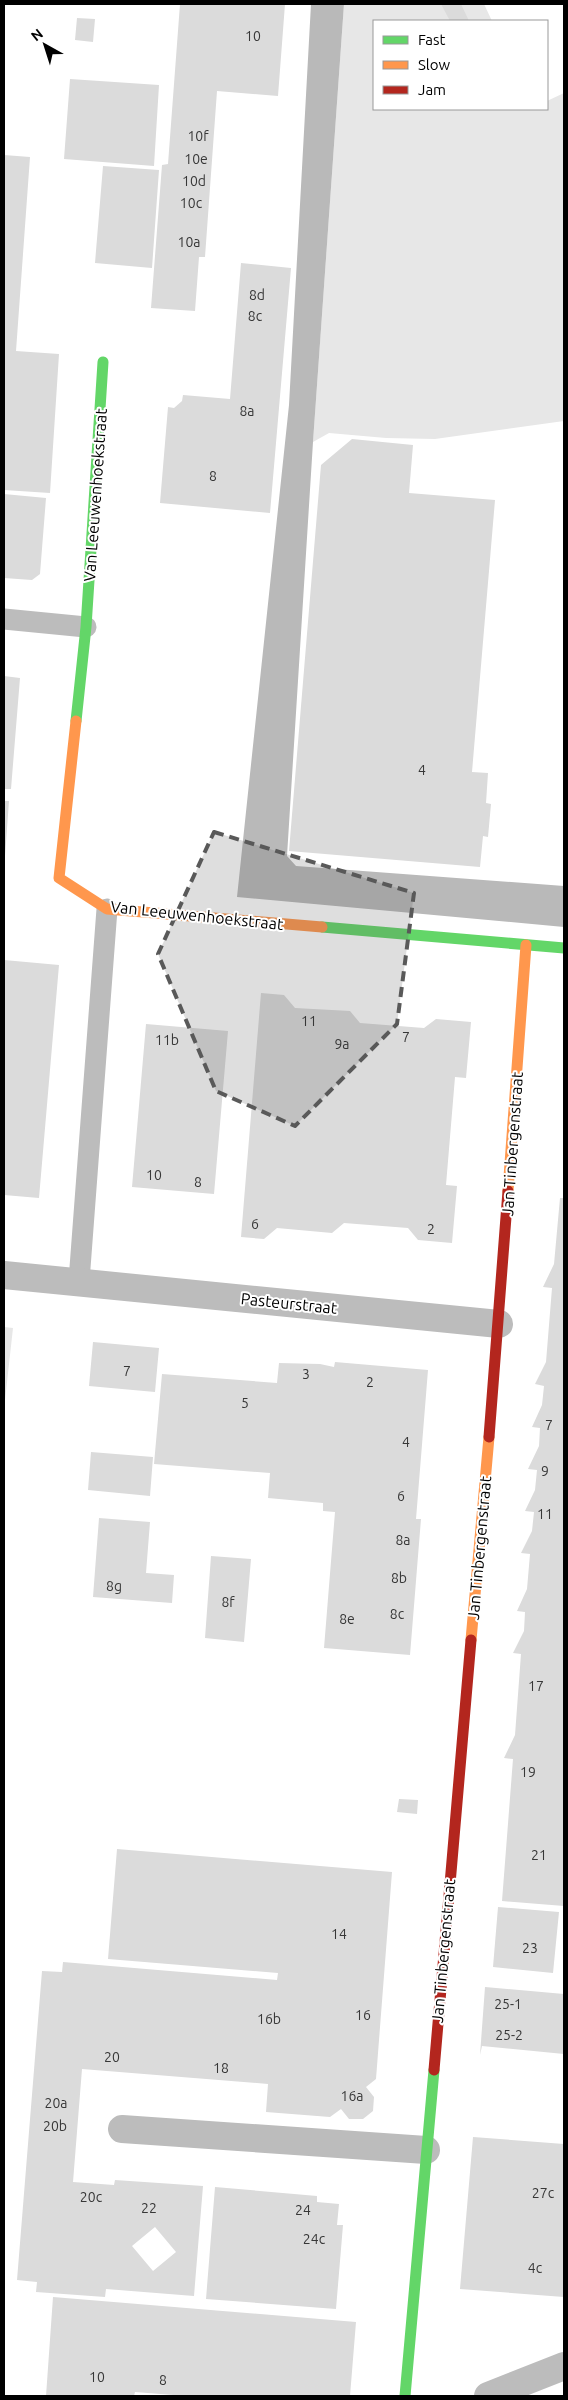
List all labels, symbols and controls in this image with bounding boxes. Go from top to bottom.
north arrow [20,20,70,70]
legend [373,20,548,110]
text: N [28,25,46,44]
house number: 10 [245,28,261,44]
text: Fast [418,31,446,48]
text: Slow [418,56,451,73]
text: Jam [418,81,446,98]
house number: 10f [187,128,209,144]
house number: 10e [184,151,208,167]
house number: 10d [182,173,206,189]
house number: 10c [180,195,203,211]
house number: 10a [178,234,201,250]
house number: 8d [249,287,265,303]
house number: 8c [248,308,263,324]
house number: 8a [239,403,255,419]
street label: Van Leeuwenhoekstraat [80,407,110,582]
house number: 8 [209,468,217,484]
house number: 4 [418,762,426,778]
street label: Van Leeuwenhoekstraat [110,897,285,933]
house number: 11 [301,1013,317,1029]
house number: 7 [402,1029,410,1045]
house number: 11b [155,1032,179,1048]
house number: 9a [334,1036,350,1052]
street label: Jan Tinbergenstraat [498,1071,526,1217]
house number: 10 [146,1167,162,1183]
house number: 8 [194,1174,202,1190]
house number: 6 [251,1216,259,1232]
house number: 2 [427,1221,435,1237]
street label: Pasteurstraat [240,1289,339,1317]
house number: 7 [123,1363,131,1379]
house number: 3 [302,1366,310,1382]
house number: 2 [366,1374,374,1390]
house number: 5 [241,1395,249,1411]
house number: 7 [545,1417,553,1433]
house number: 4 [402,1434,410,1450]
house number: 9 [541,1463,549,1479]
street label: Jan Tinbergenstraat [464,1474,494,1621]
house number: 6 [397,1488,405,1504]
house number: 11 [537,1506,553,1522]
house number: 8a [395,1532,411,1548]
house number: 8b [391,1570,407,1586]
house number: 8g [106,1578,122,1594]
house number: 8f [221,1594,235,1610]
house number: 8c [390,1606,405,1622]
house number: 8e [339,1611,355,1627]
house number: 17 [528,1678,544,1694]
house number: 19 [520,1764,536,1780]
house number: 21 [531,1847,547,1863]
street label: Jan Tinbergenstraat [428,1877,458,2024]
house number: 14 [331,1926,347,1942]
house number: 23 [522,1940,538,1956]
house number: 25-1 [494,1996,522,2012]
house number: 16 [355,2007,371,2023]
house number: 16b [257,2011,281,2027]
house number: 25-2 [495,2027,523,2043]
house number: 20 [104,2049,120,2065]
house number: 18 [213,2060,229,2076]
house number: 16a [341,2088,364,2104]
house number: 20a [45,2095,68,2111]
house number: 20b [43,2118,67,2134]
house number: 27c [532,2185,555,2201]
house number: 20c [80,2189,103,2205]
house number: 22 [141,2200,157,2216]
house number: 24 [295,2202,311,2218]
house number: 24c [303,2231,326,2247]
house number: 4c [528,2260,543,2276]
house number: 10 [89,2369,105,2385]
house number: 8 [159,2372,167,2388]

